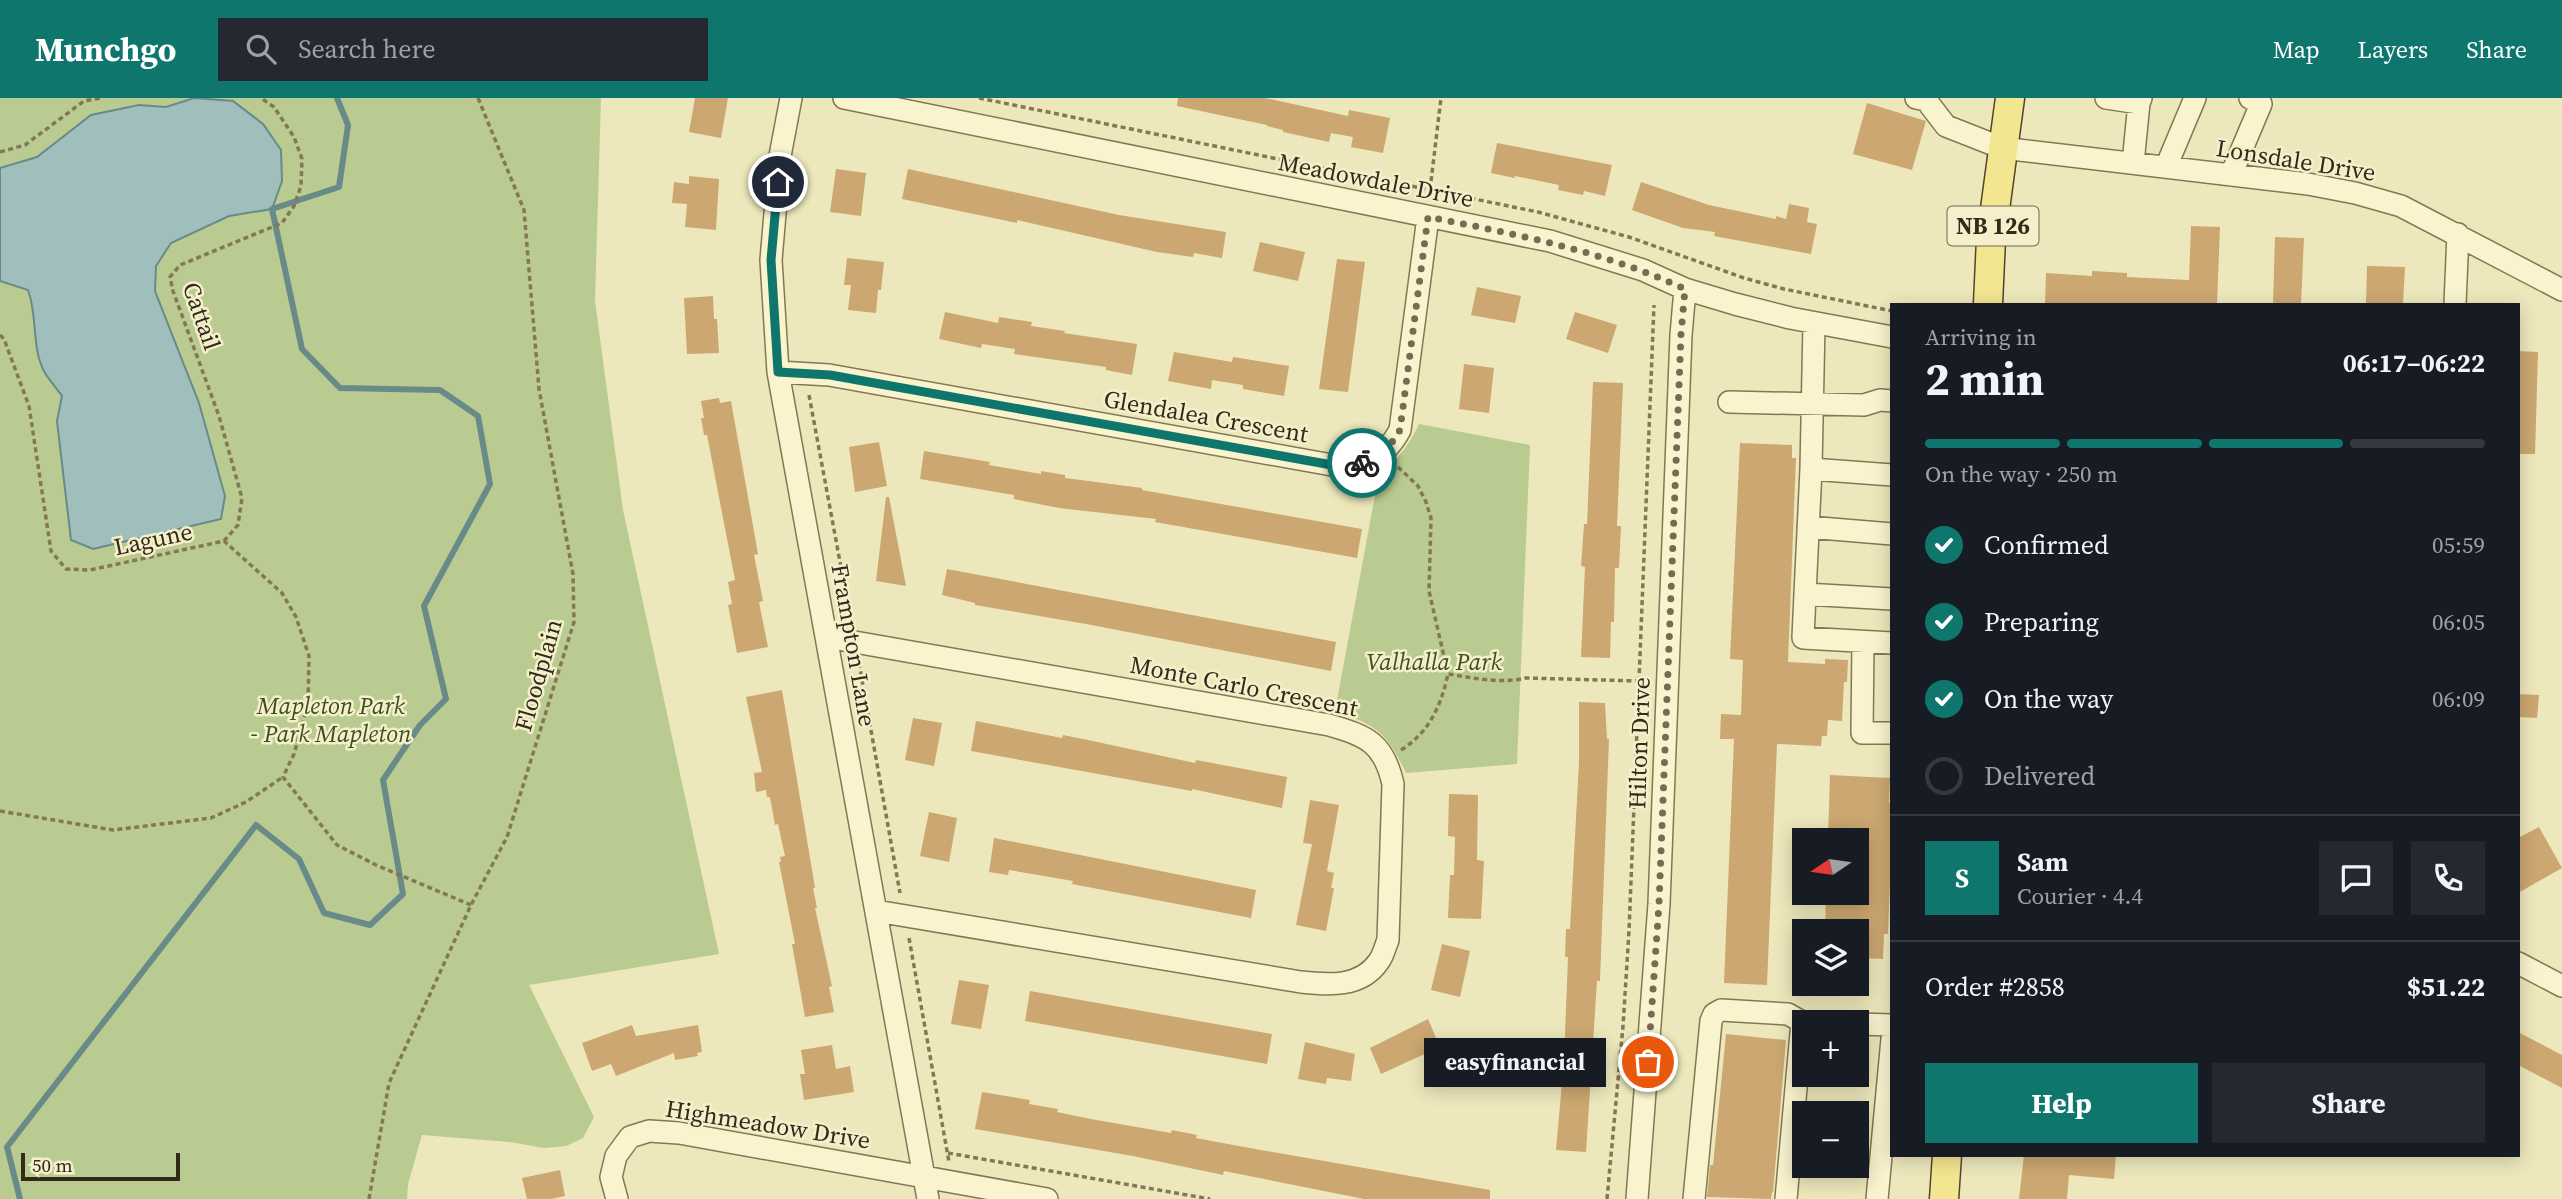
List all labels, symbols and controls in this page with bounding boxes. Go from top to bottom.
search box [218,18,708,81]
text: Munchgo [35,27,176,72]
icon: search [242,30,280,68]
text: Search here [298,31,435,67]
text: Map [2273,33,2320,66]
text: Layers [2358,33,2428,66]
text: Share [2466,33,2527,66]
street label: Lonsdale Drive [2214,131,2378,189]
street label: Meadowdale Drive [1275,145,1477,215]
pin [748,152,808,212]
icon: home [759,163,797,201]
road number: NB 126 [1948,206,2038,246]
street label: Cattail [175,278,229,354]
text: Arriving in [1925,321,2037,353]
text: 06:17–06:22 [2343,345,2485,381]
text: 2 min [1925,347,2044,410]
street label: Glendalea Crescent [1101,382,1311,450]
courier [1327,428,1397,498]
icon: bike [1343,444,1381,482]
text: On the way · 250 m [1925,458,2118,490]
street label: Lagune [111,515,195,563]
icon: check [1925,526,1963,564]
text: Confirmed [1984,527,2109,563]
text: 05:59 [2432,529,2485,561]
street label: Frampton Lane [823,561,885,729]
icon: check [1925,603,1963,641]
text: Preparing [1984,604,2099,640]
text: 06:05 [2432,606,2485,638]
street label: Floodplain [506,615,570,735]
park label: Valhalla Park [1366,645,1502,678]
street label: Monte Carlo Crescent [1127,648,1361,724]
street label: Hilton Drive [1620,676,1658,810]
icon: check [1925,680,1963,718]
text: On the way [1984,681,2113,717]
text: 06:09 [2432,683,2485,715]
park label: Mapleton Park - Park Mapleton [251,689,412,750]
text: Delivered [1984,758,2095,794]
north arrow [1792,828,1869,905]
map controls [1792,828,1869,1178]
button: chat [2319,841,2393,915]
button: phone [2411,841,2485,915]
text: Sam [2017,844,2068,880]
text: S [1955,860,1969,896]
text: Courier · 4.4 [2017,880,2143,912]
button: layers [1792,919,1869,996]
text: Order #2858 [1925,969,2065,1005]
text: $51.22 [2407,969,2485,1005]
button: + [1792,1010,1869,1087]
pin [1618,1032,1678,1092]
callout: easyfinancial [1424,1038,1606,1086]
icon: bag [1629,1043,1667,1081]
text: easyfinancial [1445,1046,1585,1078]
button: Help [1925,1063,2198,1143]
button: Share [2212,1063,2485,1143]
street label: Highmeadow Drive [663,1092,873,1156]
button: − [1792,1101,1869,1178]
scale bar [21,1150,180,1182]
text: 50 m [32,1152,73,1178]

